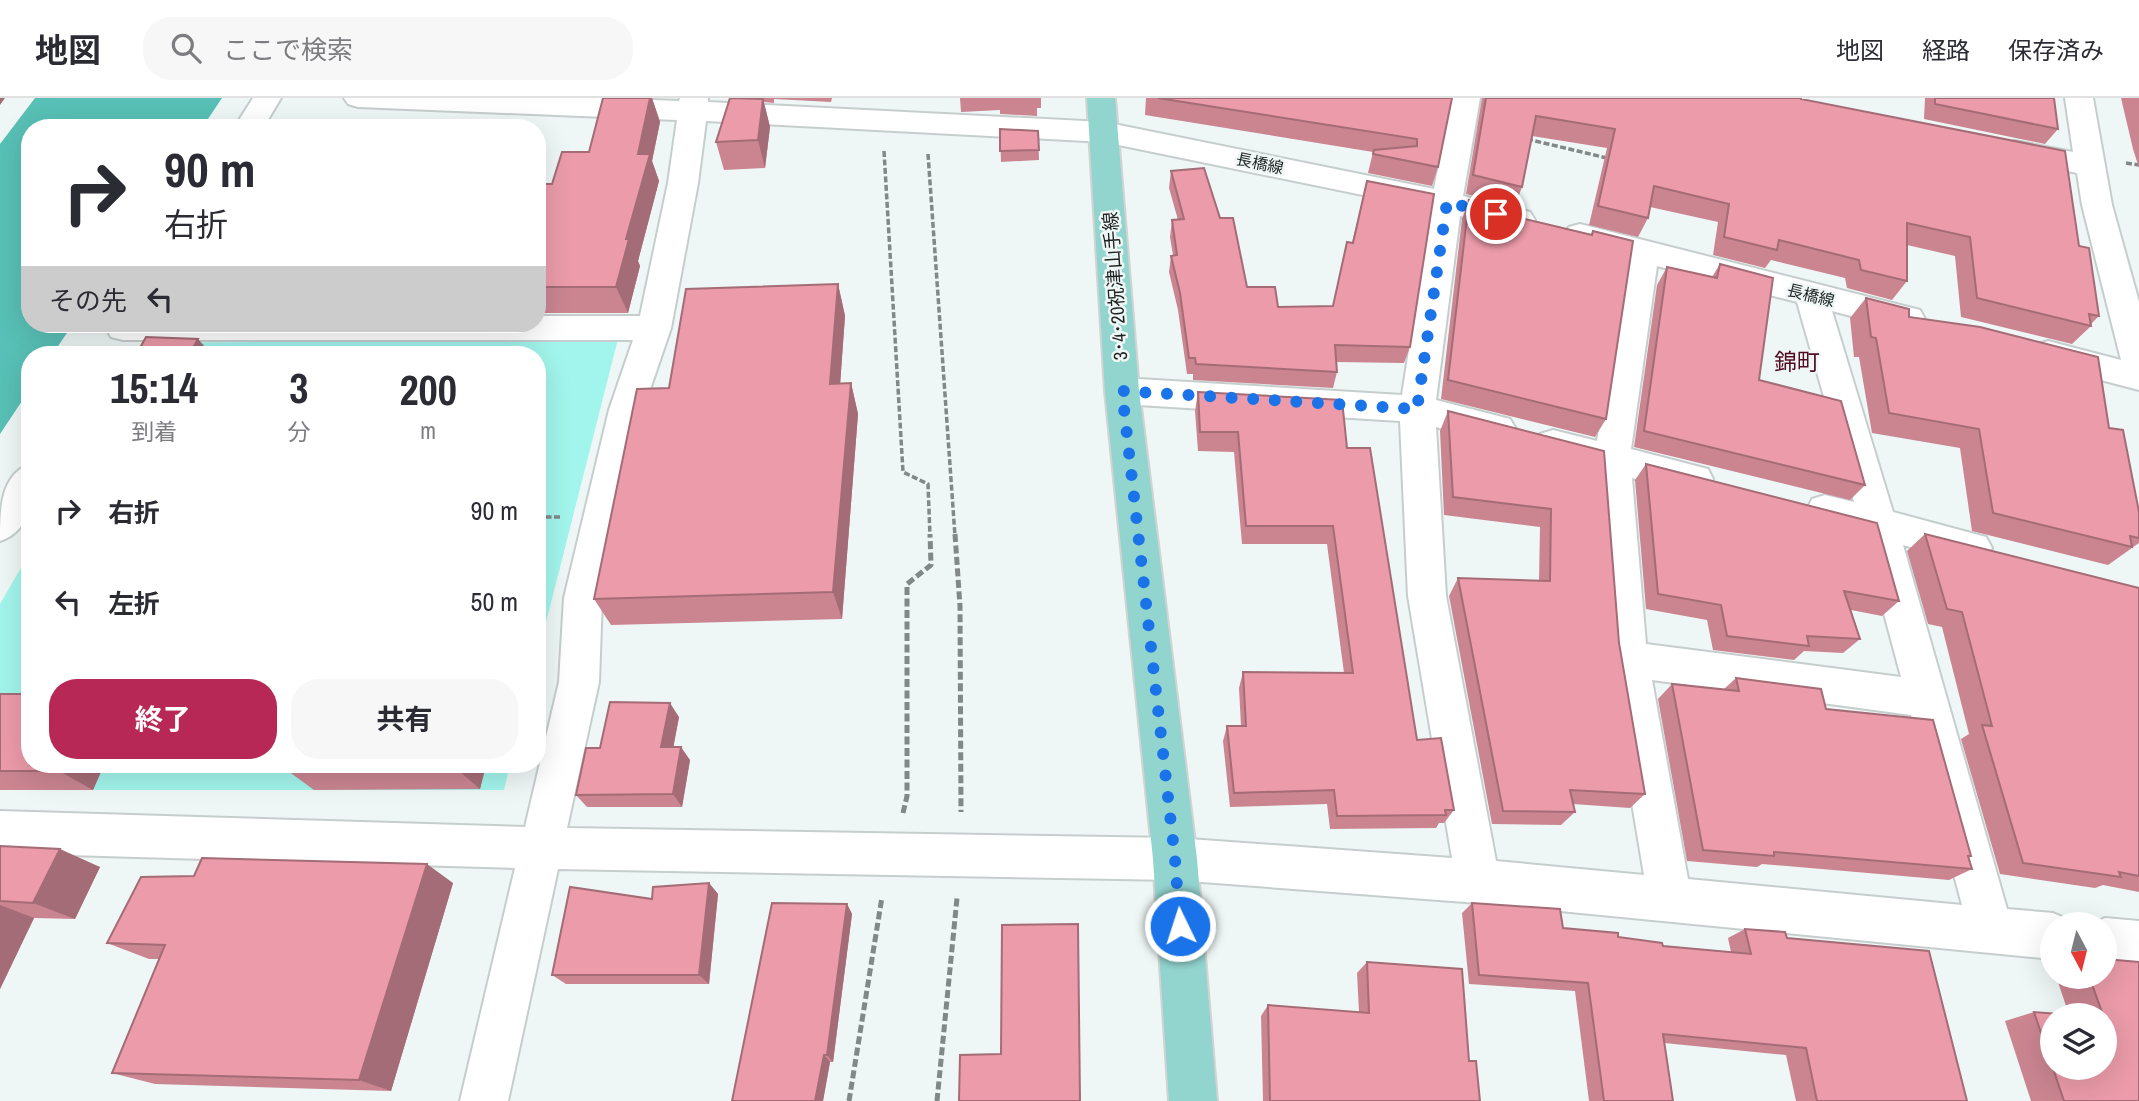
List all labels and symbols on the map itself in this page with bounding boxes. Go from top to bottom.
street label: 長橋線 [1234,147,1286,179]
pin [1466,184,1526,244]
street label: 3･4･20祝津山手線 [1097,211,1133,361]
street label: 長橋線 [1785,279,1837,311]
district label: 錦町 [1774,346,1820,377]
position arrow [1143,889,1217,963]
north arrow [2040,912,2118,989]

